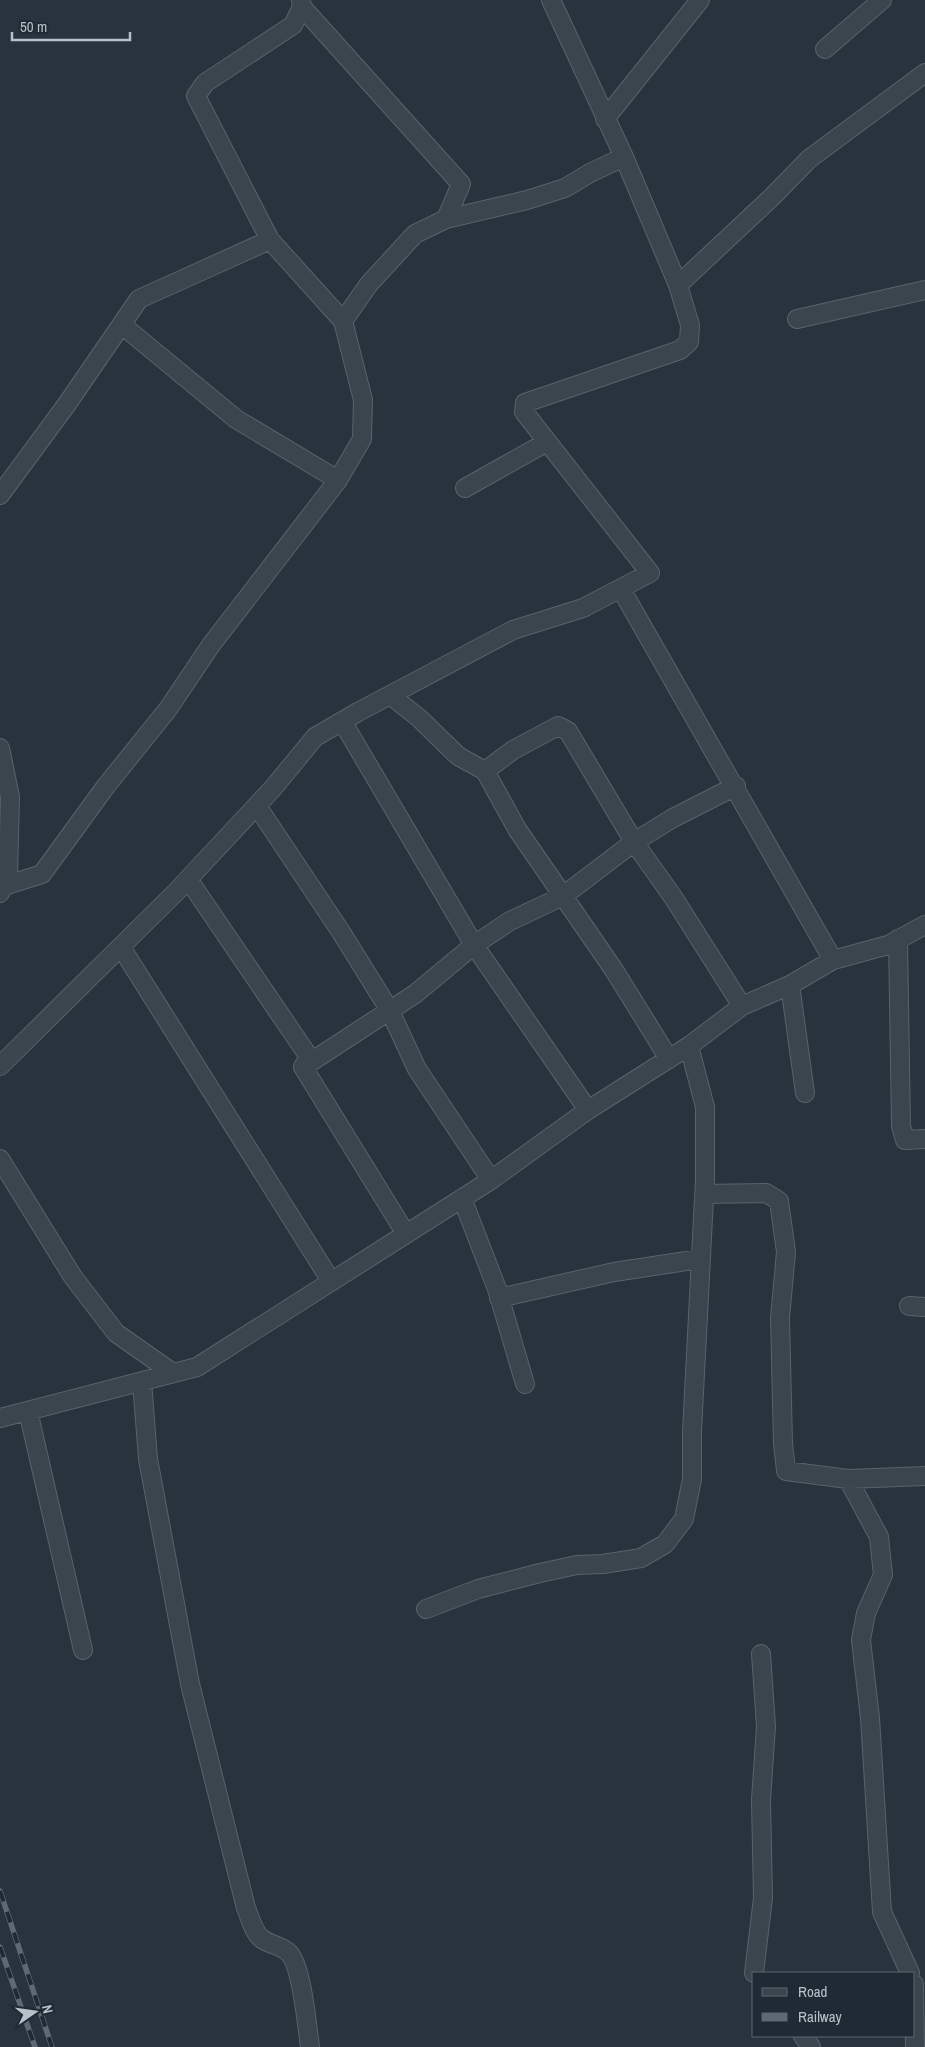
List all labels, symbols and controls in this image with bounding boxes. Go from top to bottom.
scale bar [12,10,130,42]
text: 50 m [20,16,47,37]
legend [752,1972,915,2037]
text: Road [798,1981,827,2002]
north arrow [10,1987,60,2037]
text: N [38,2003,57,2015]
text: Railway [798,2006,843,2027]

